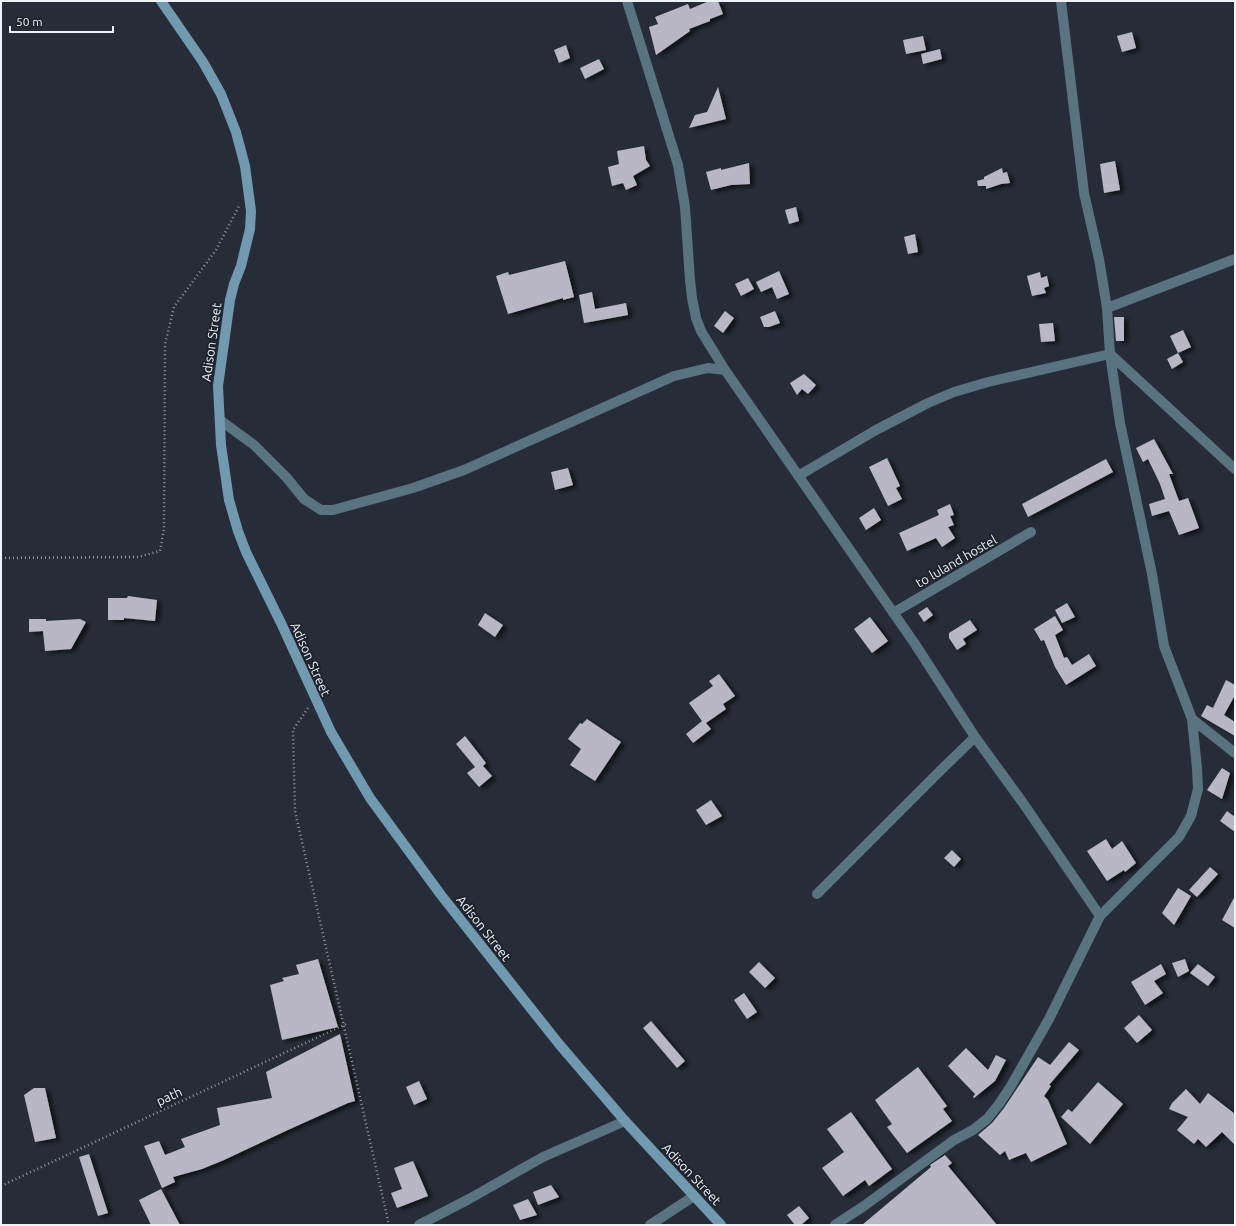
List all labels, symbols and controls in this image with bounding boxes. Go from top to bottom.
scale bar [10,8,113,34]
text: 50 m [16,15,43,28]
street label: Adison Street [199,302,223,382]
street label: to luland hostel [913,532,999,590]
street label: Adison Street [289,620,333,698]
street label: Adison Street [454,893,514,963]
street label: path [154,1084,184,1108]
street label: Adison Street [660,1140,724,1208]

